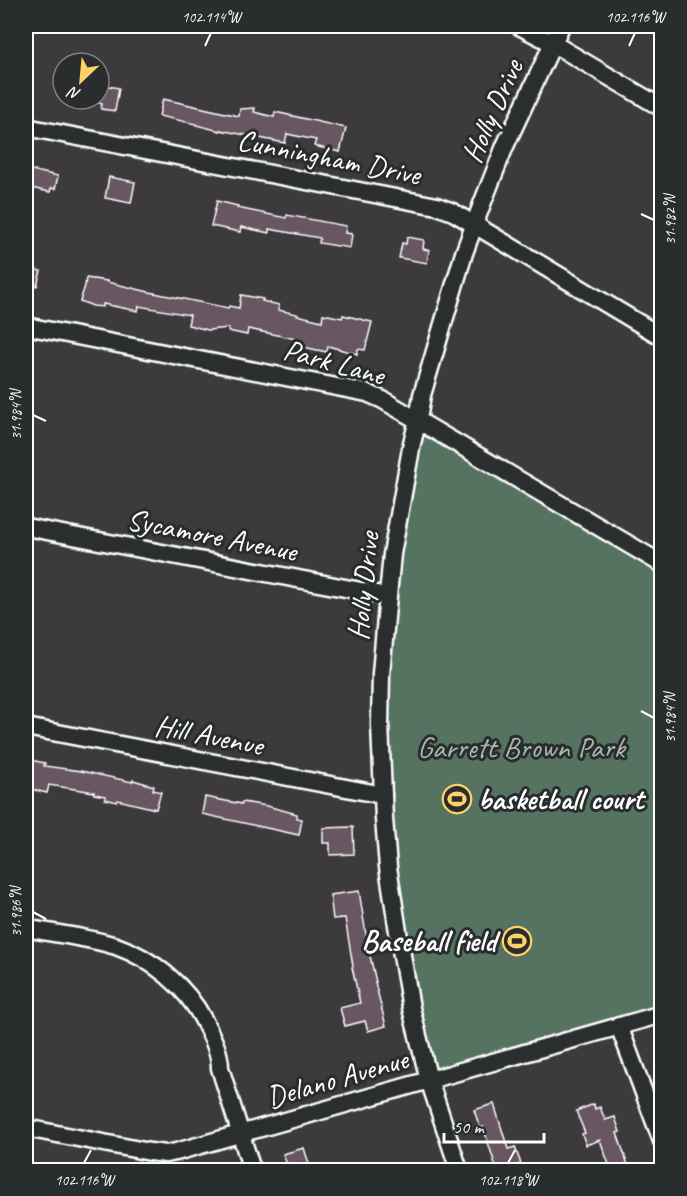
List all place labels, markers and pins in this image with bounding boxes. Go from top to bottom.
place label: basketball court [478,780,646,818]
sports icon: basketball court [441,783,473,815]
place label: Baseball field [361,922,501,960]
sports icon: Baseball field [501,925,533,957]

